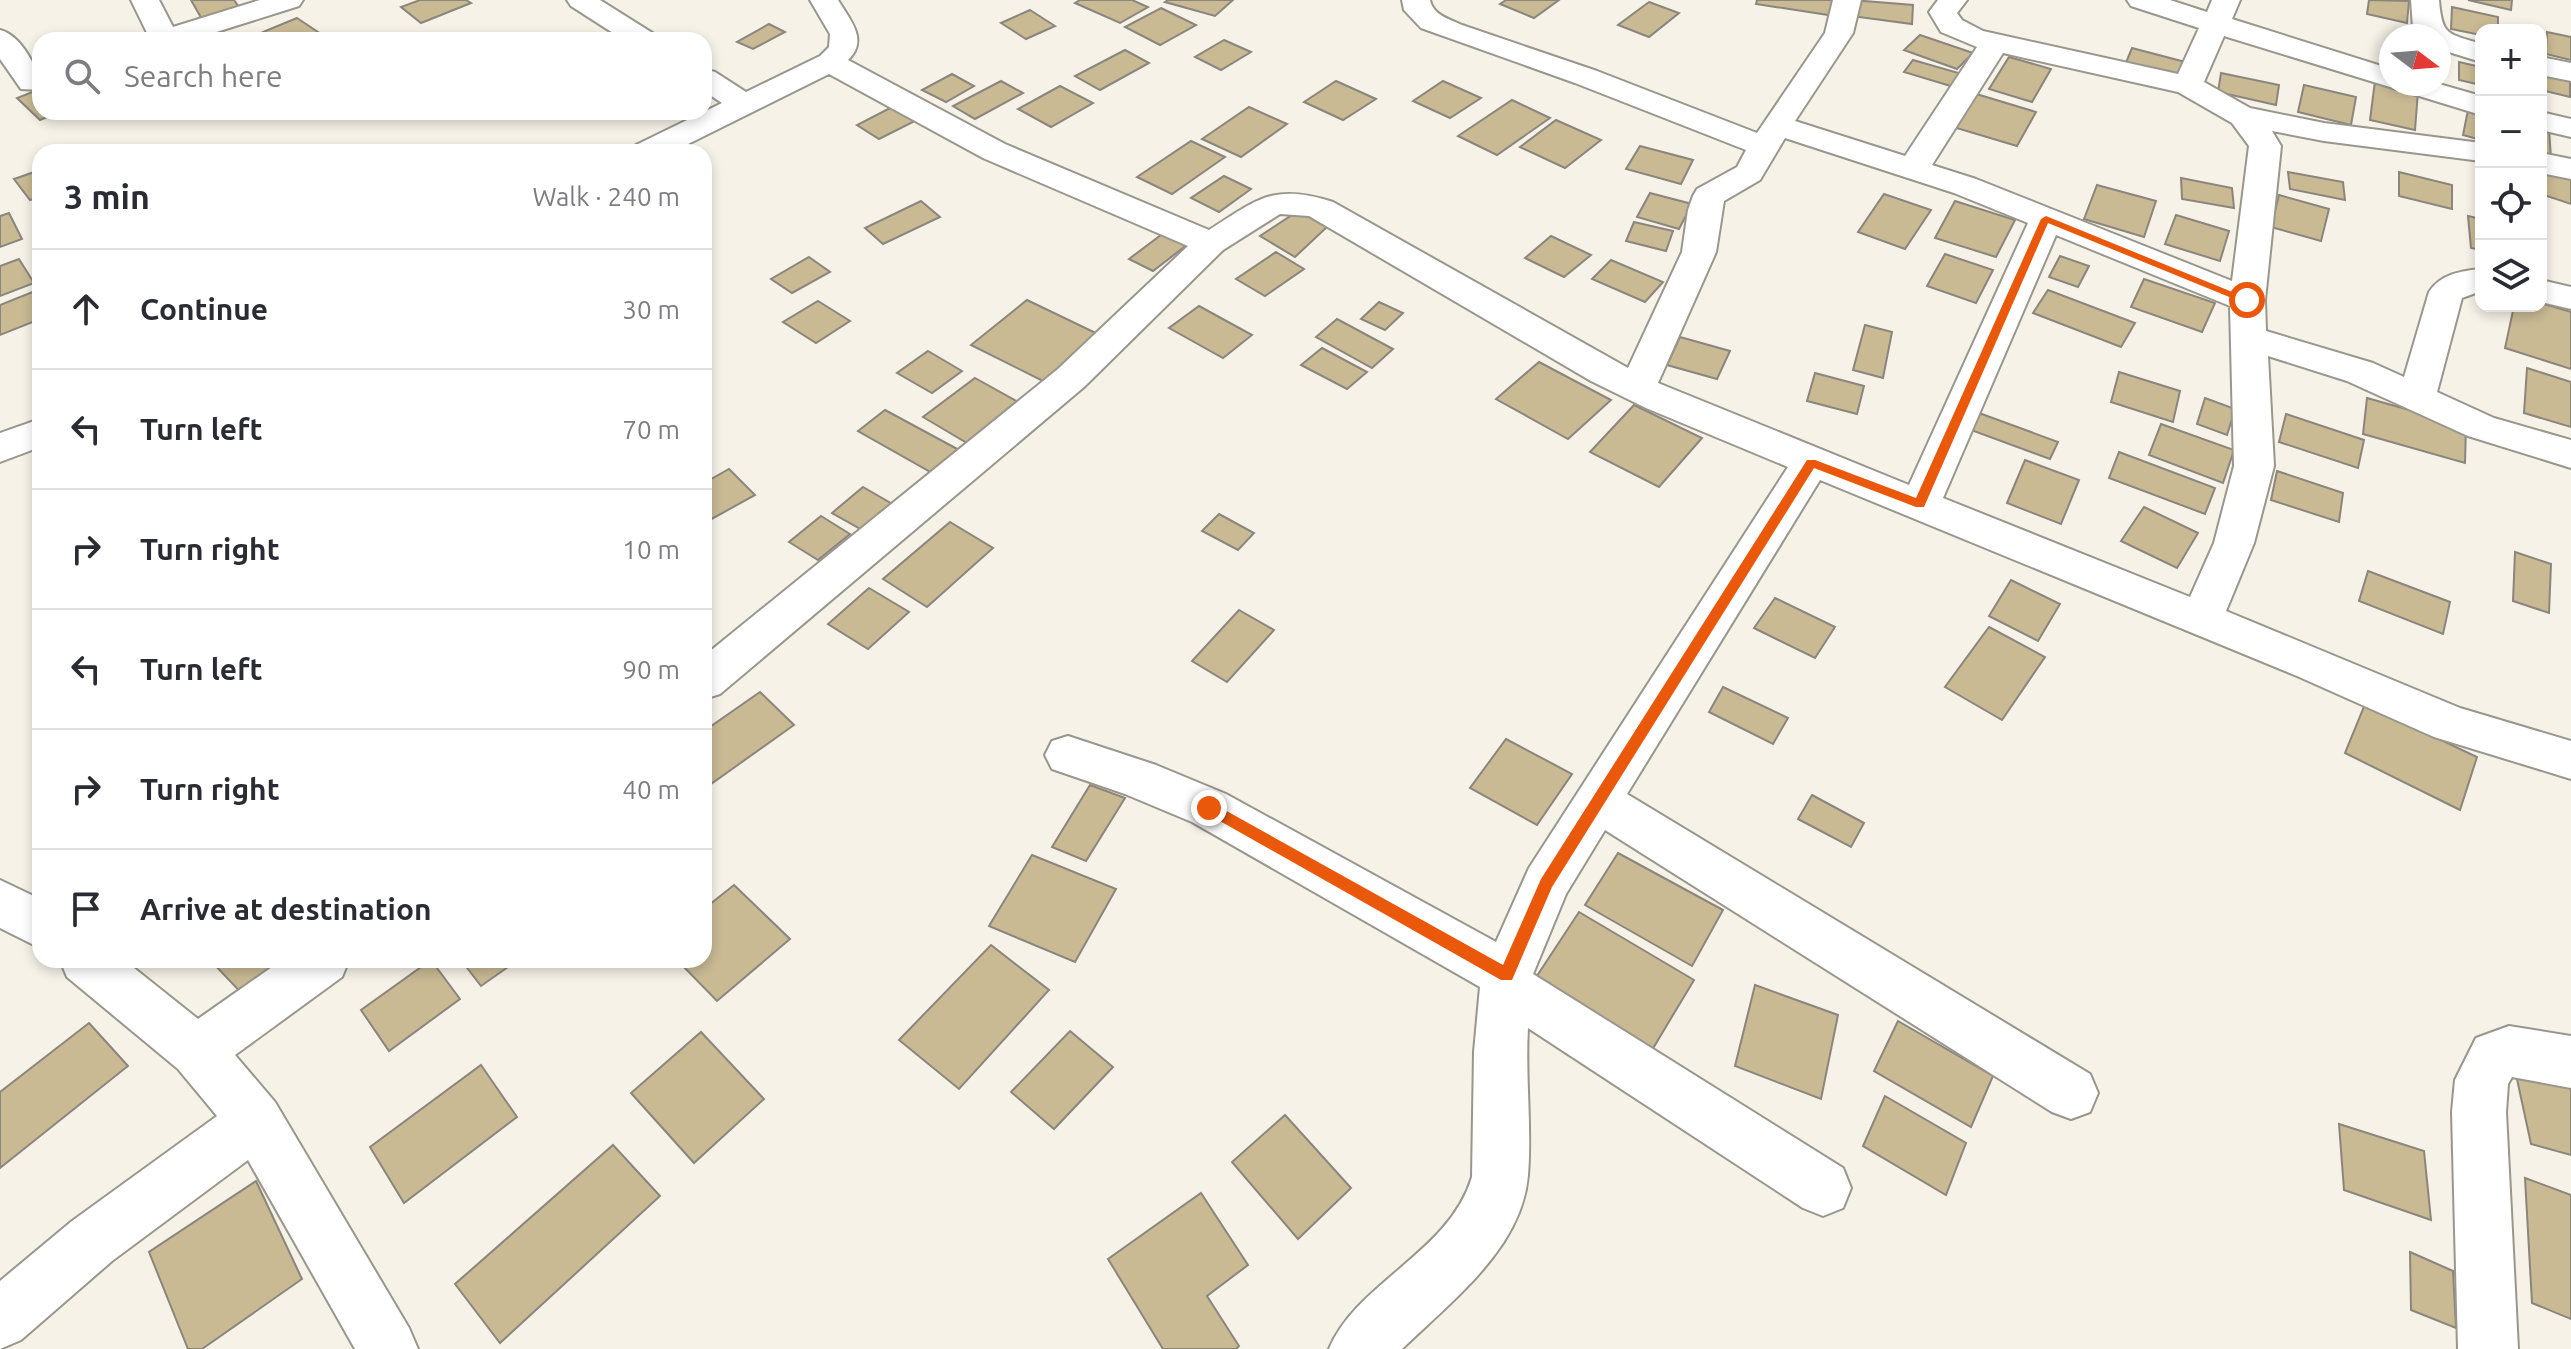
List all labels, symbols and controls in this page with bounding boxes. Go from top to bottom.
north arrow [2379,24,2451,96]
map controls [2475,24,2547,312]
button: + [2475,24,2547,96]
search box [32,32,712,120]
icon: search [60,54,104,98]
text: Search here [124,59,283,93]
button: − [2475,96,2547,168]
button: locate [2475,168,2547,240]
text: 3 min [64,177,150,215]
text: Walk · 240 m [532,182,680,211]
button: layers [2475,240,2547,312]
route start [2229,282,2265,318]
icon: ahead [64,287,108,331]
text: Continue [140,292,268,326]
text: 30 m [622,295,680,324]
icon: left [64,407,108,451]
text: Turn left [140,412,262,446]
text: 70 m [622,415,680,444]
icon: right [64,527,108,571]
text: Turn right [140,532,280,566]
text: 10 m [622,535,680,564]
icon: left [64,647,108,691]
text: Turn left [140,652,262,686]
text: 90 m [622,655,680,684]
icon: right [64,767,108,811]
text: Turn right [140,772,280,806]
text: 40 m [622,775,680,804]
route end [1191,790,1227,826]
icon: arrive [64,887,108,931]
text: Arrive at destination [140,892,432,926]

